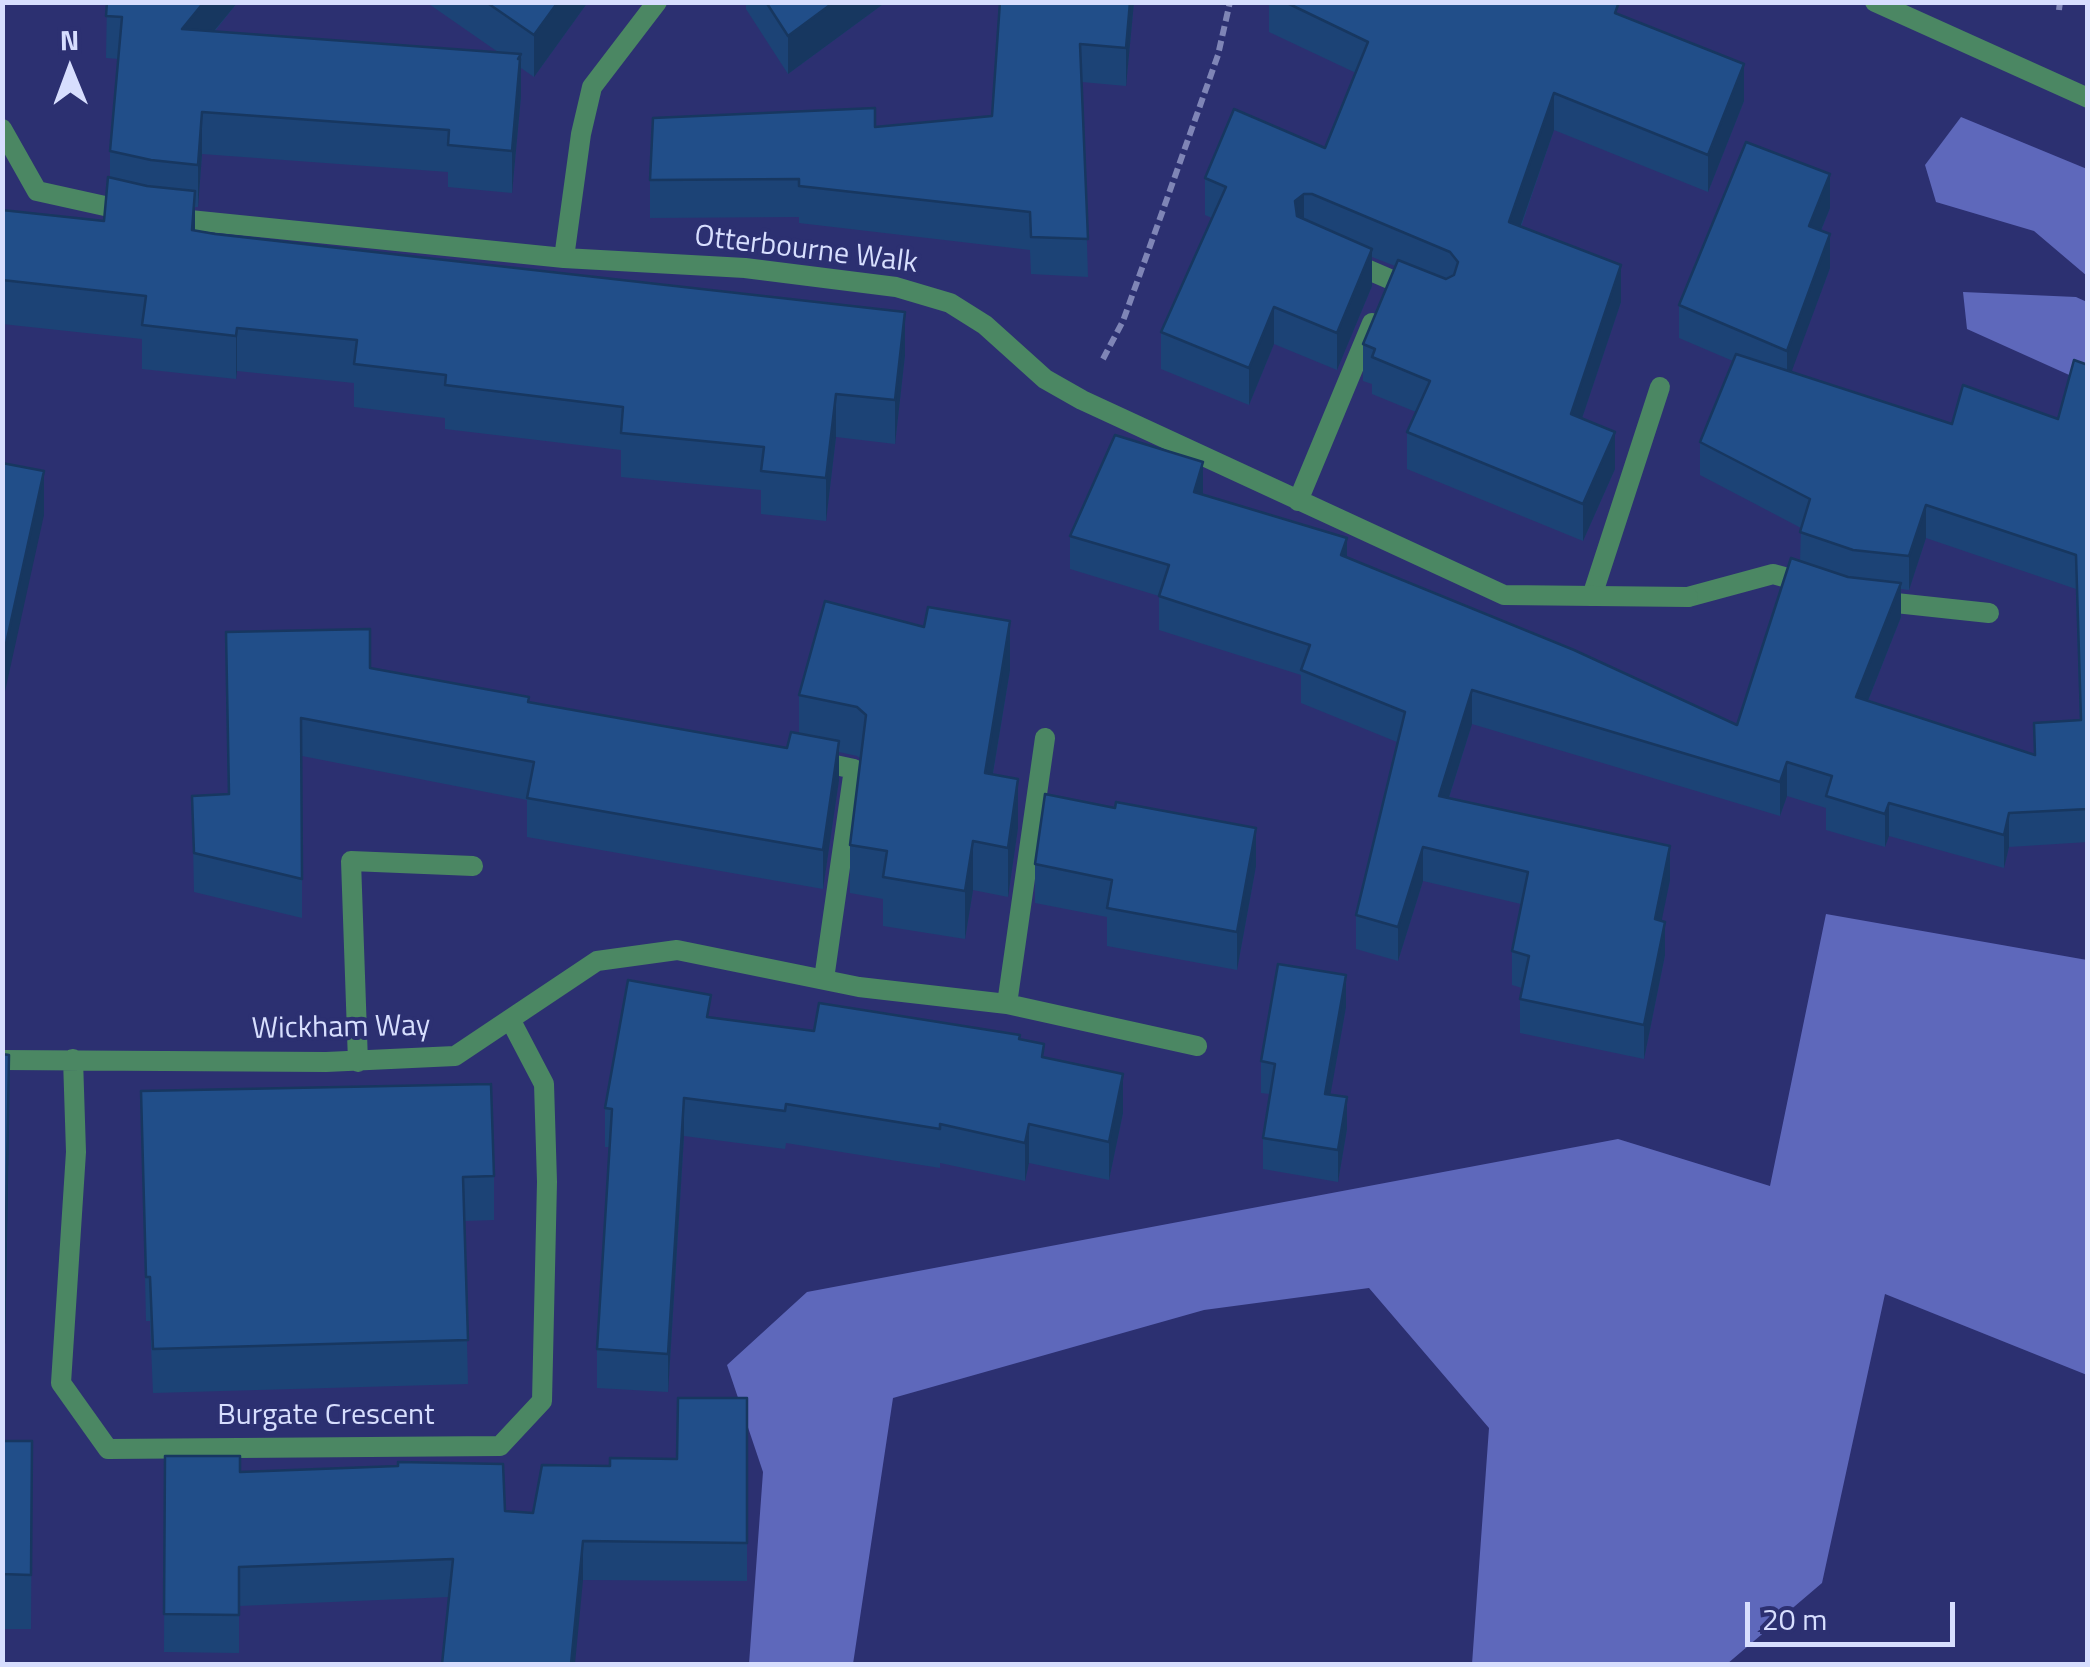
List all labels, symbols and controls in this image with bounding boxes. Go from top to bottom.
text: N [59,18,80,61]
north arrow [20,20,120,120]
street label: Otterbourne Walk [692,219,920,283]
street label: Wickham Way [251,1009,431,1049]
street label: Burgate Crescent [217,1399,435,1435]
scale bar [1750,1582,1960,1644]
text: 20 m [1762,1596,1827,1642]

